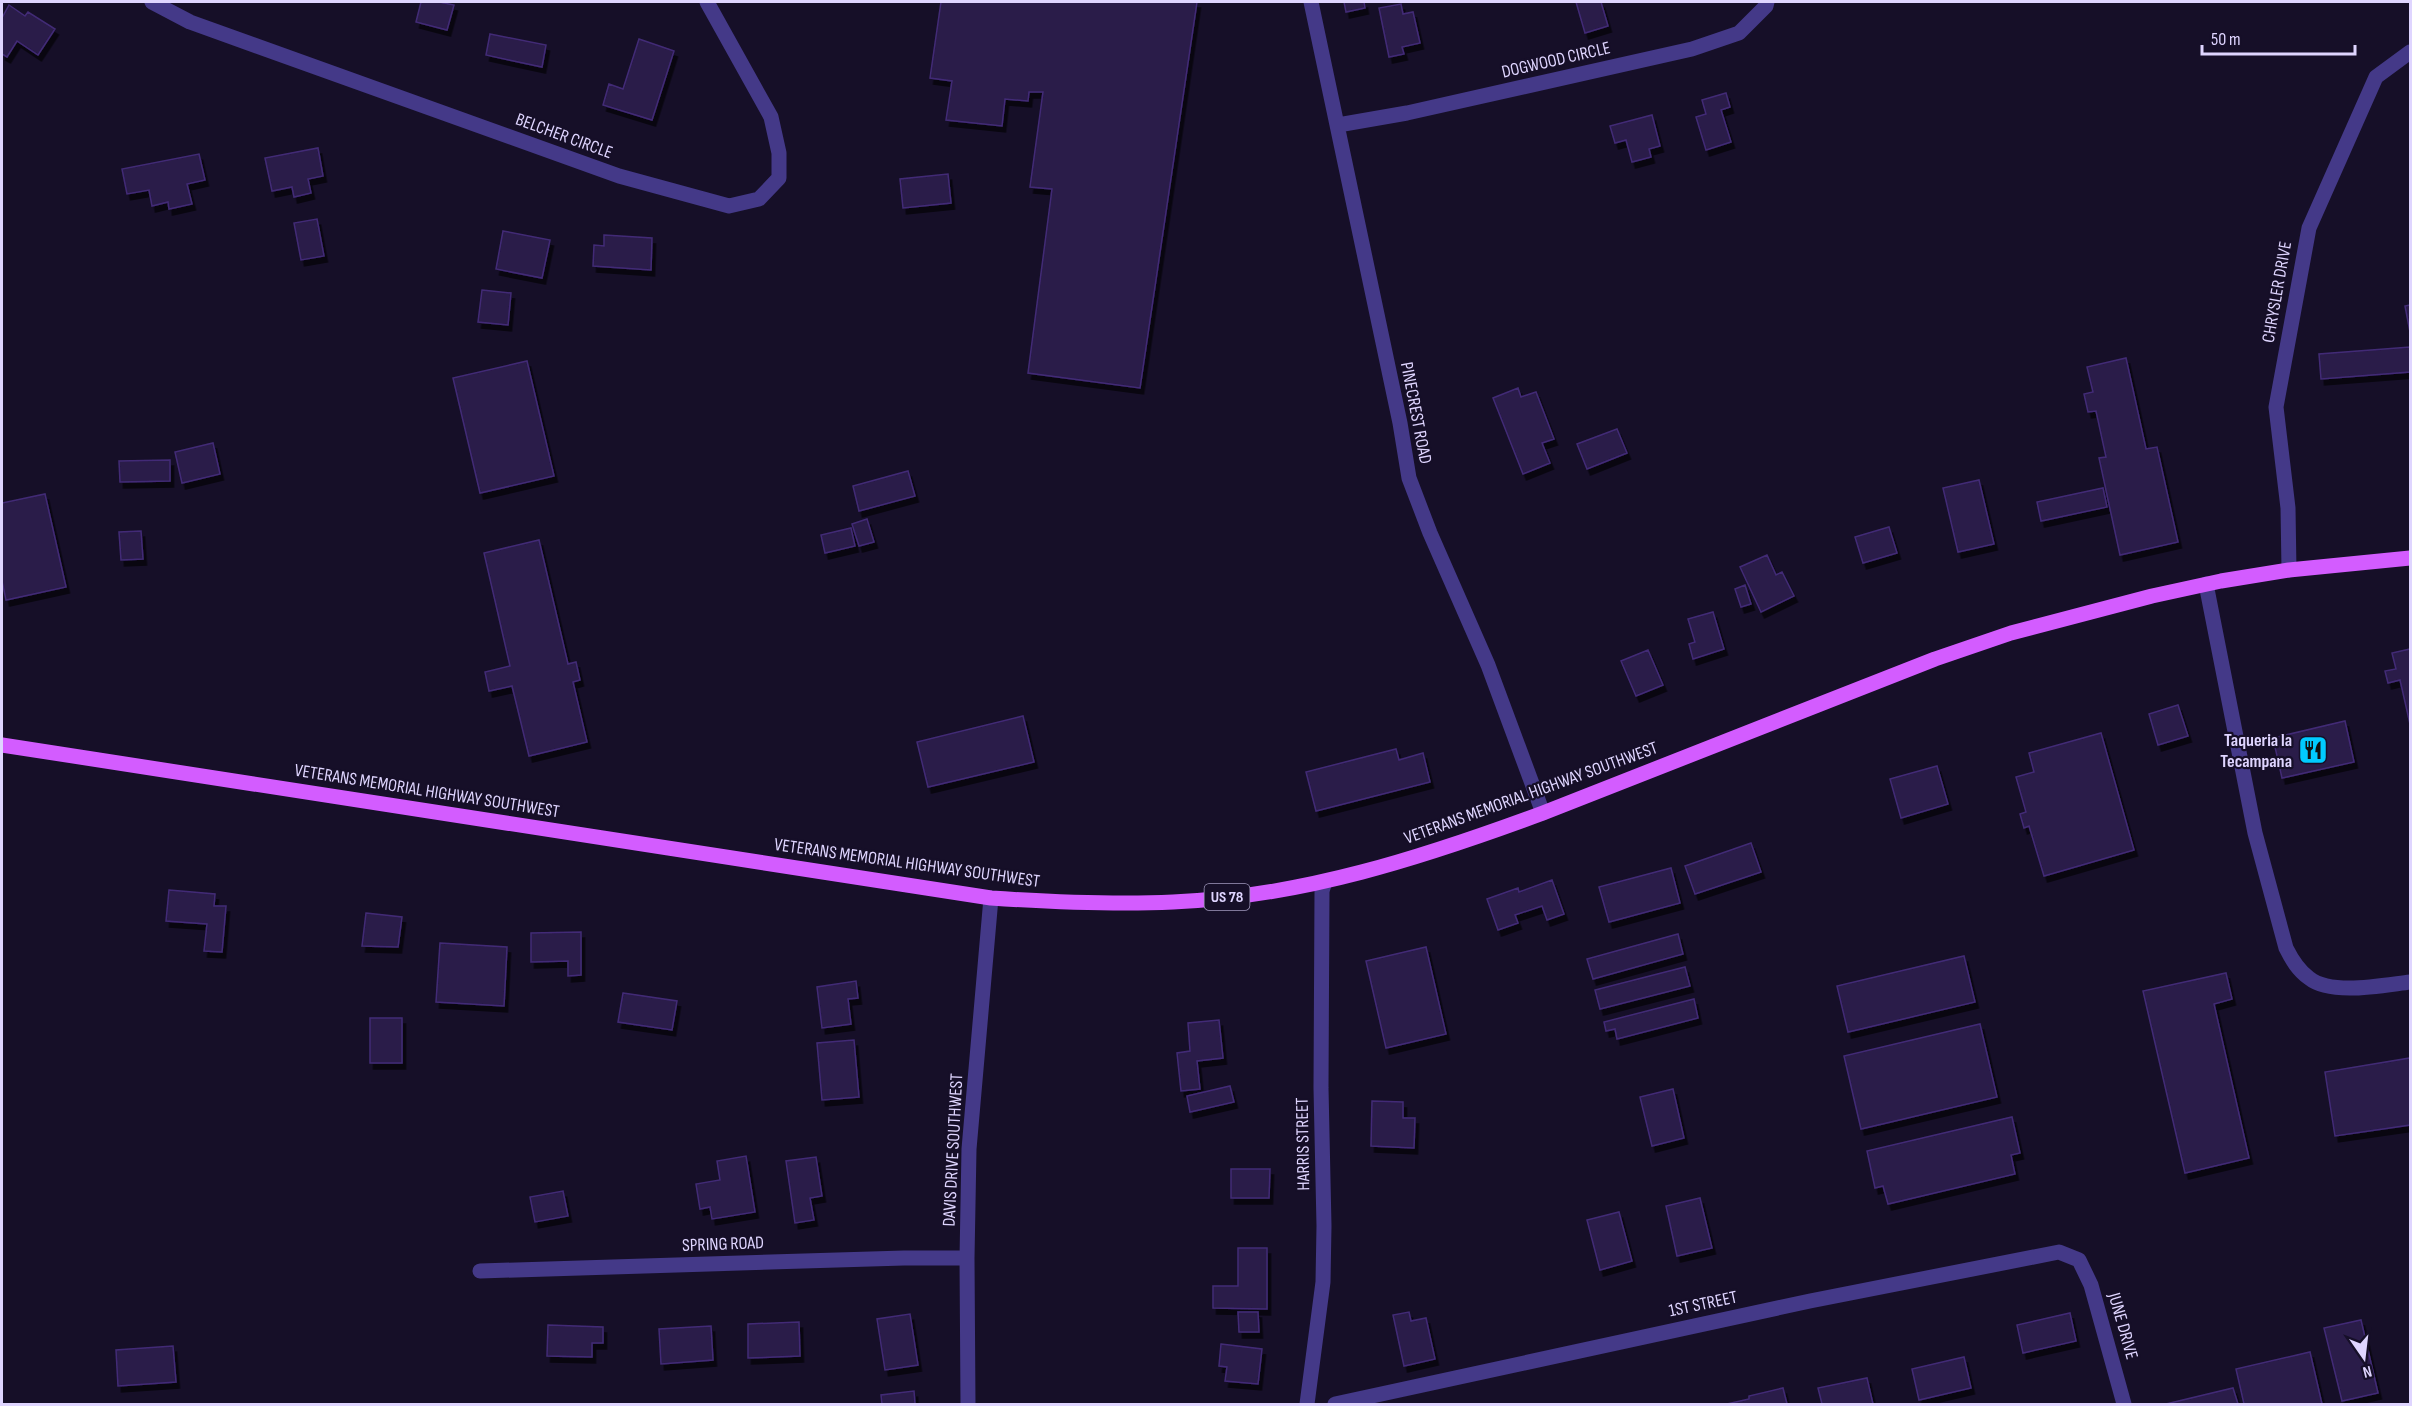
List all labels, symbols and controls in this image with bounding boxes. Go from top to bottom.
scale bar [2202,18,2355,56]
text: 50 m [2211,29,2241,50]
street label: DOGWOOD CIRCLE [1500,37,1612,83]
street label: BELCHER CIRCLE [513,109,615,163]
street label: CHRYSLER DRIVE [2258,240,2296,344]
street label: PINECREST ROAD [1396,360,1436,466]
place label: Taqueria la Tecampana [2220,730,2292,772]
restaurant icon: Taqueria la Tecampana [2297,734,2329,766]
street label: VETERANS MEMORIAL HIGHWAY SOUTHWEST [1401,737,1661,849]
street label: VETERANS MEMORIAL HIGHWAY SOUTHWEST [293,760,561,822]
street label: VETERANS MEMORIAL HIGHWAY SOUTHWEST [773,834,1041,892]
road number: US 78 [1204,884,1250,910]
street label: DAVIS DRIVE SOUTHWEST [939,1073,967,1227]
street label: HARRIS STREET [1292,1097,1314,1191]
street label: SPRING ROAD [682,1232,764,1256]
street label: 1ST STREET [1667,1287,1739,1321]
street label: JUNE DRIVE [2103,1289,2143,1362]
north arrow [2334,1328,2394,1388]
text: N [2361,1361,2374,1381]

